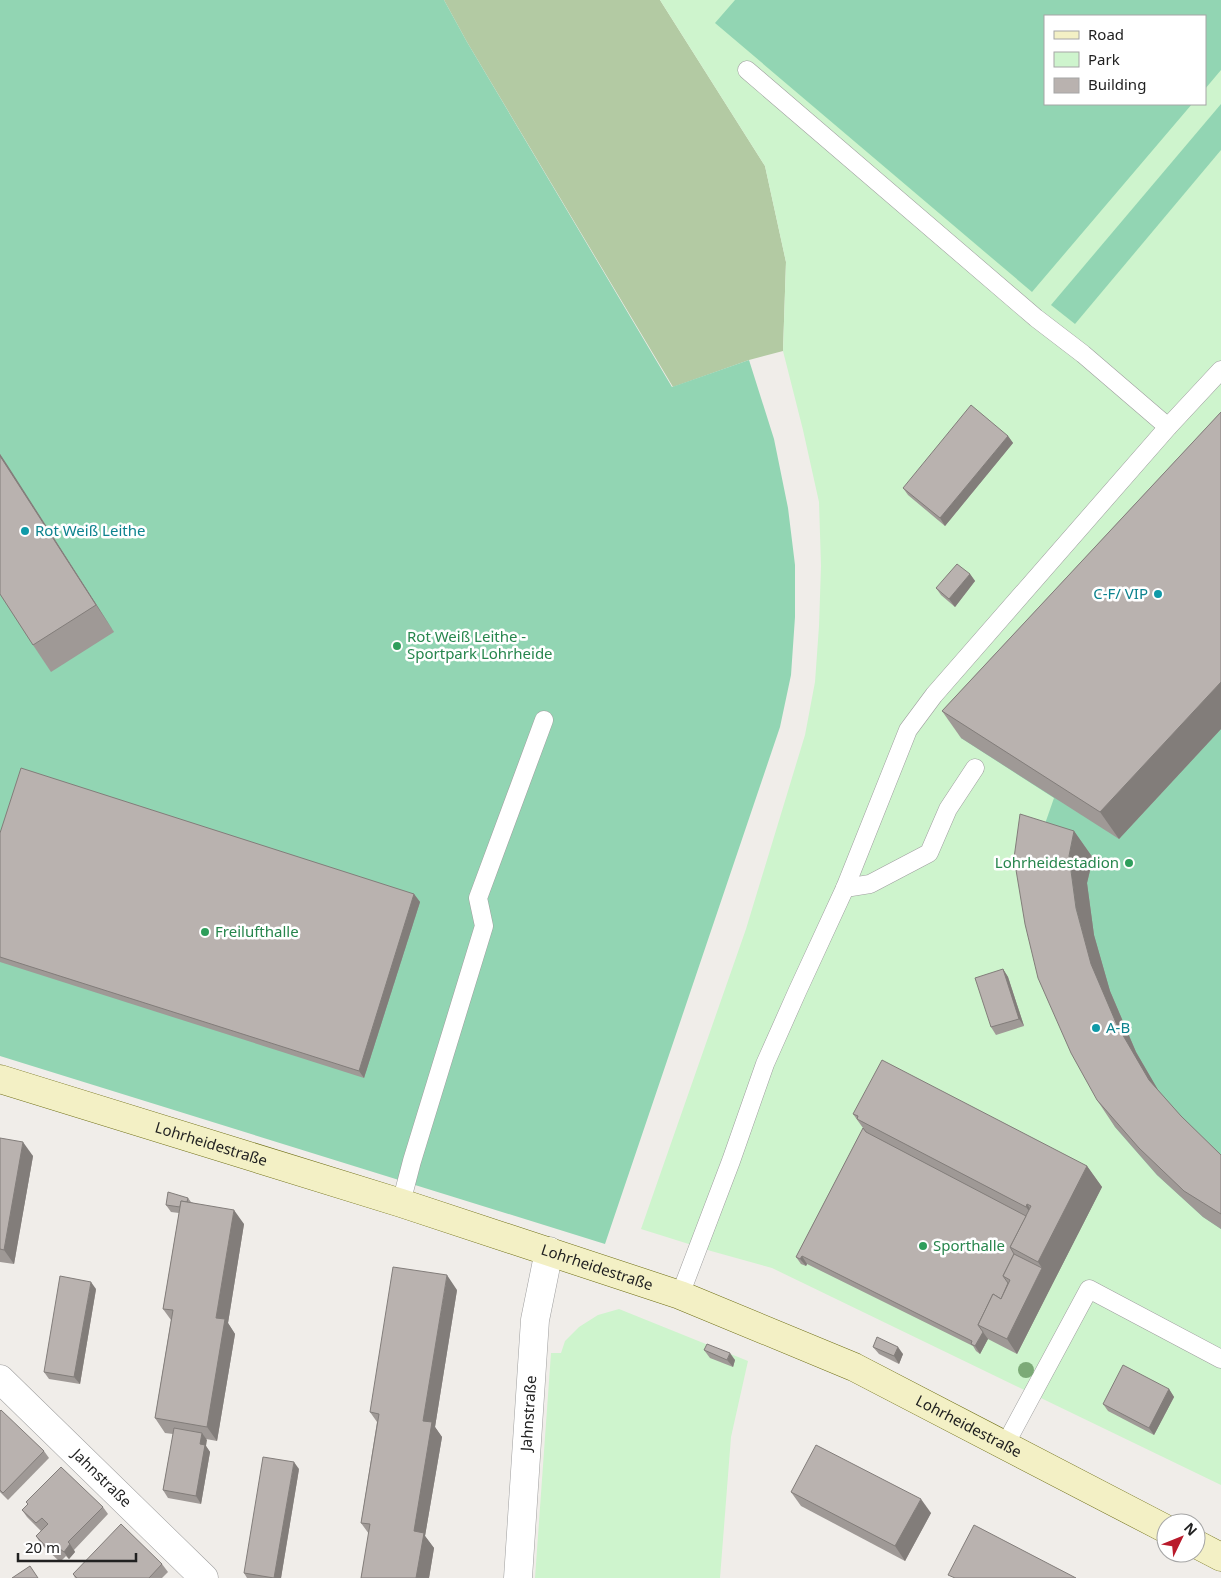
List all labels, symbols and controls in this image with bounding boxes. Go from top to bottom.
legend [1044,15,1206,105]
text: Road [1088,24,1124,44]
text: Park [1088,49,1120,69]
text: Building [1088,74,1146,94]
place label: Rot Weiß Leithe [35,520,145,540]
marker: Rot Weiß Leithe [19,525,31,537]
place label: C-F/ VIP [1093,583,1148,603]
marker: C-F/ VIP [1152,588,1164,600]
place label: Rot Weiß Leithe - Sportpark Lohrheide [407,626,553,663]
marker: Rot Weiß Leithe - Sportpark Lohrheide [391,640,403,652]
place label: Lohrheidestadion [995,852,1119,872]
marker: Lohrheidestadion [1123,857,1135,869]
place label: Freilufthalle [215,921,299,941]
marker: Freilufthalle [199,926,211,938]
place label: A-B [1106,1017,1130,1037]
marker: A-B [1090,1022,1102,1034]
street label: Lohrheidestraße [153,1117,270,1170]
place label: Sporthalle [933,1235,1005,1255]
street label: Lohrheidestraße [539,1239,656,1294]
marker: Sporthalle [917,1240,929,1252]
street label: Jahnstraße [515,1375,540,1454]
street label: Lohrheidestraße [913,1390,1025,1461]
street label: Jahnstraße [67,1442,137,1511]
north arrow [1156,1513,1206,1563]
text: N [1180,1518,1202,1539]
scale bar [18,1530,135,1562]
text: 20 m [25,1537,60,1557]

